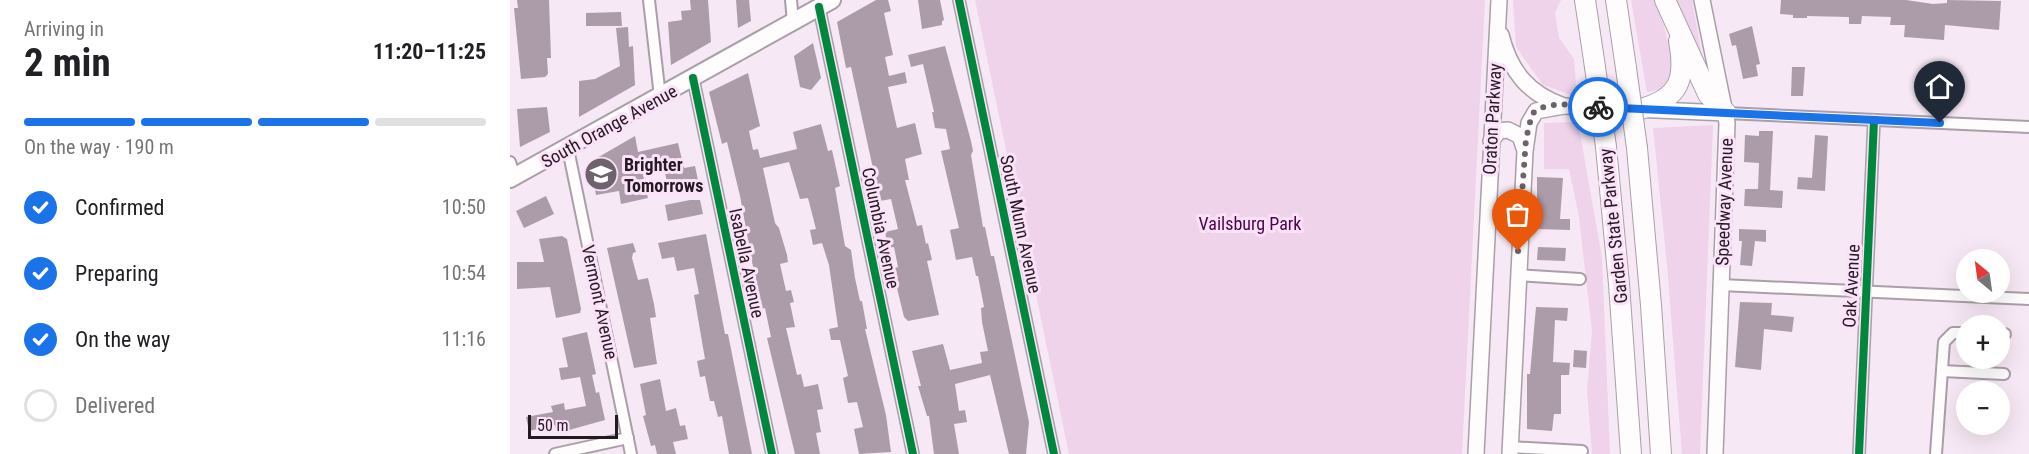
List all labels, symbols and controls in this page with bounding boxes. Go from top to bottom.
text: Arriving in [24,17,104,41]
text: 11:20–11:25 [373,39,486,64]
text: 2 min [24,40,111,86]
pin [1914,61,1965,123]
street label: Oraton Parkway [1479,62,1505,175]
icon: home [1923,70,1956,103]
courier [1568,77,1628,137]
street label: South Orange Avenue [538,80,680,172]
icon: bike [1582,91,1615,124]
text: On the way · 190 m [24,135,174,159]
street label: Speedway Avenue [1711,138,1737,266]
street label: Garden State Parkway [1594,147,1632,305]
street label: South Munn Avenue [996,153,1046,295]
place label: Brighter Tomorrows [624,154,703,196]
school or university icon: Brighter Tomorrows [583,156,619,192]
street label: Columbia Avenue [858,166,904,290]
pin [1492,189,1543,251]
icon: check [24,191,57,224]
text: Confirmed [75,195,164,220]
text: 10:50 [442,195,486,219]
icon: bag [1501,198,1534,231]
street label: Isabella Avenue [725,206,769,320]
park label: Vailsburg Park [1199,213,1301,234]
street label: Vermont Avenue [578,243,622,361]
street label: Oak Avenue [1838,244,1864,328]
north arrow [1956,249,2010,303]
map controls [1956,249,2010,435]
icon: check [24,257,57,290]
text: Preparing [75,261,159,286]
text: 10:54 [442,261,486,285]
button: + [1956,315,2010,369]
icon: check [24,323,57,356]
text: On the way [75,327,170,352]
text: 11:16 [442,327,486,351]
button: − [1956,381,2010,435]
text: Delivered [75,393,155,418]
scale bar [528,412,618,440]
text: 50 m [537,416,569,435]

